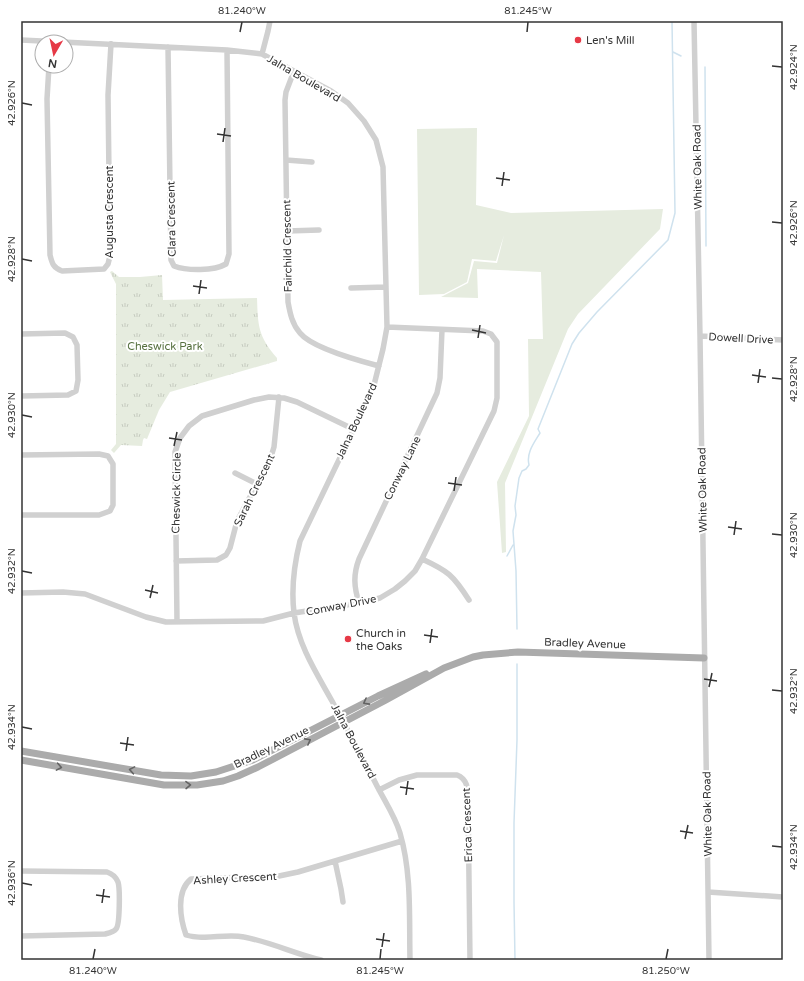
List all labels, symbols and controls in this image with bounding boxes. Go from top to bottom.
text: 81.240°W [218,5,266,17]
text: 81.245°W [504,5,552,17]
north arrow [34,34,74,74]
place label: Len's Mill [586,34,635,47]
marker: Len's Mill [573,35,583,45]
text: 42.924°N [788,44,800,90]
street label: Jalna Boulevard [265,52,343,105]
text: N [47,56,58,70]
text: 42.926°N [6,80,18,126]
street label: White Oak Road [690,124,705,210]
street label: Augusta Crescent [103,166,116,258]
street label: Clara Crescent [164,181,179,257]
street label: Fairchild Crescent [280,200,295,292]
text: 42.926°N [788,200,800,246]
text: 42.928°N [6,236,18,282]
street label: Dowell Drive [708,330,774,347]
park label: Cheswick Park [127,340,203,353]
text: 42.928°N [788,356,800,402]
street label: Jalna Boulevard [333,381,380,461]
text: 42.930°N [6,392,18,438]
street label: Conway Lane [381,434,424,502]
street label: White Oak Road [695,447,710,533]
street label: Cheswick Circle [169,452,184,534]
street label: Sarah Crescent [231,452,278,529]
text: 42.930°N [788,512,800,558]
text: 42.932°N [6,548,18,594]
street label: Conway Drive [305,592,377,619]
place label: Church in the Oaks [356,627,406,653]
marker: Church in the Oaks [343,634,353,644]
street label: Bradley Avenue [544,636,626,651]
text: 42.932°N [788,668,800,714]
one-way arrow [363,698,370,705]
street label: Jalna Boulevard [328,702,379,781]
text: 42.934°N [6,704,18,750]
street label: Bradley Avenue [232,724,311,771]
one-way arrow [304,738,312,746]
one-way arrow [56,762,62,770]
one-way arrow [129,766,136,775]
street label: White Oak Road [700,771,715,857]
one-way arrow [185,781,191,789]
street label: Erica Crescent [460,787,475,863]
text: 42.934°N [788,824,800,870]
text: 42.936°N [6,860,18,906]
street label: Ashley Crescent [193,870,277,887]
text: 81.240°W [69,965,117,977]
text: 81.245°W [356,965,404,977]
text: 81.250°W [642,965,690,977]

